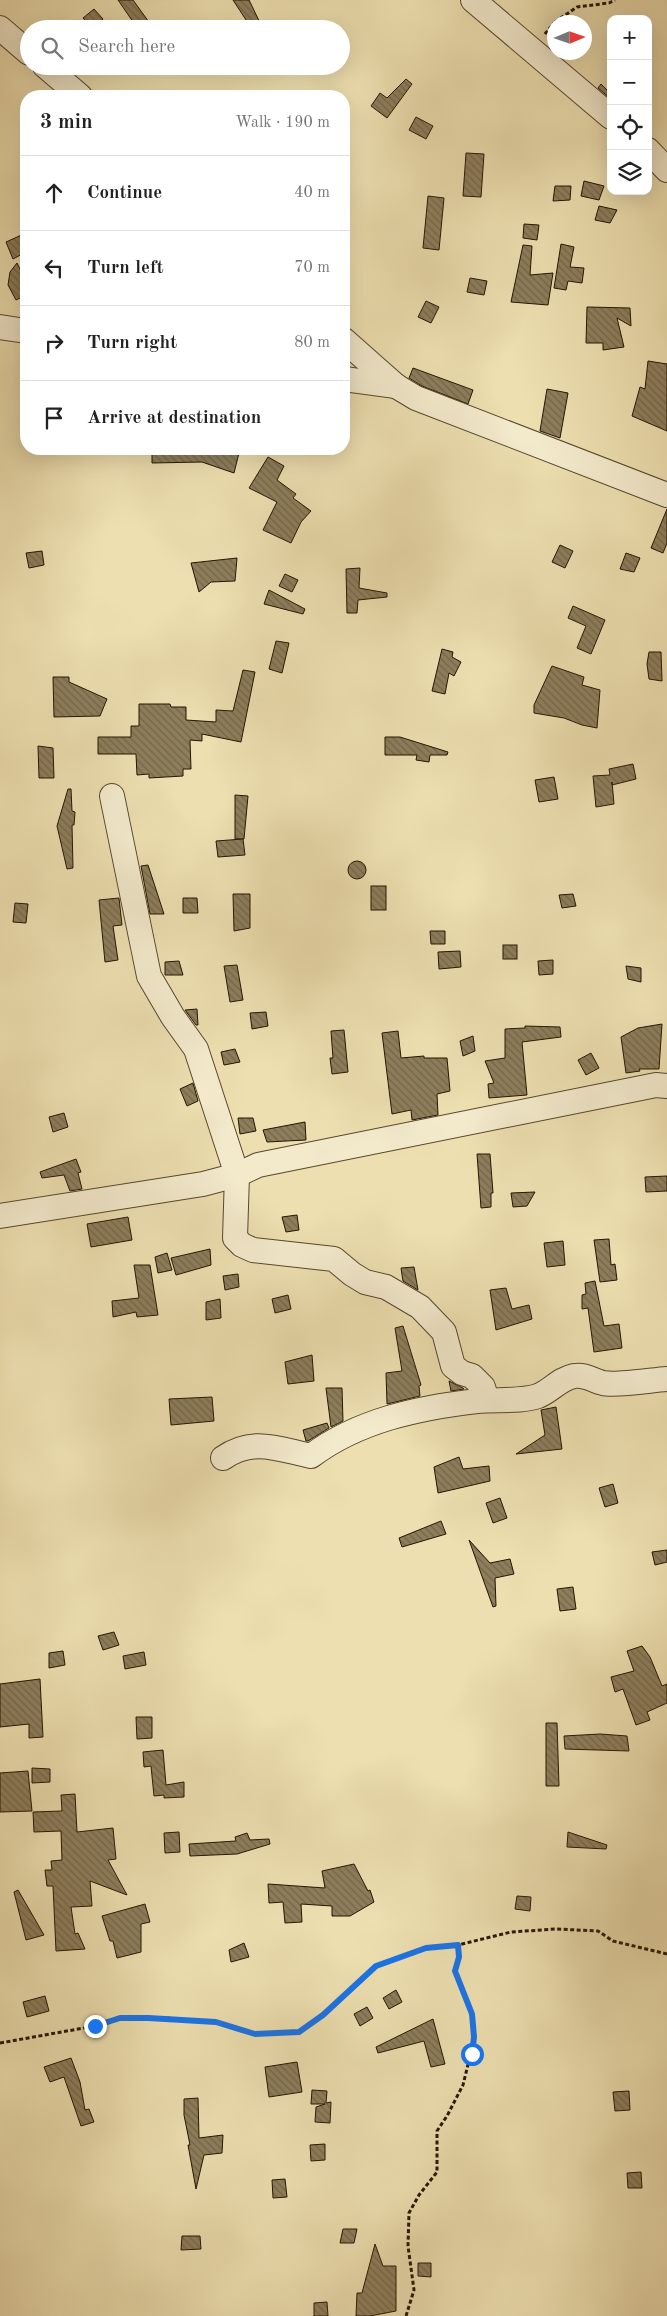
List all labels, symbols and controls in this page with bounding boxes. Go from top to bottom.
north arrow [547,15,592,60]
map controls [607,15,652,195]
button: + [607,15,652,60]
search box [20,20,350,75]
icon: search [38,34,66,62]
text: Search here [78,38,175,57]
button: − [607,60,652,105]
button: locate [607,105,652,150]
text: 3 min [40,112,93,133]
text: Walk · 190 m [235,115,330,131]
button: layers [607,150,652,195]
icon: ahead [40,179,68,207]
text: Continue [87,184,162,203]
text: 40 m [294,185,330,201]
icon: left [40,254,68,282]
text: Turn left [87,259,164,278]
text: 70 m [294,260,330,276]
icon: right [40,329,68,357]
text: Turn right [87,334,177,353]
text: 80 m [294,335,330,351]
icon: arrive [40,404,68,432]
text: Arrive at destination [87,409,261,428]
route end [84,2015,107,2038]
route start [461,2043,484,2066]

